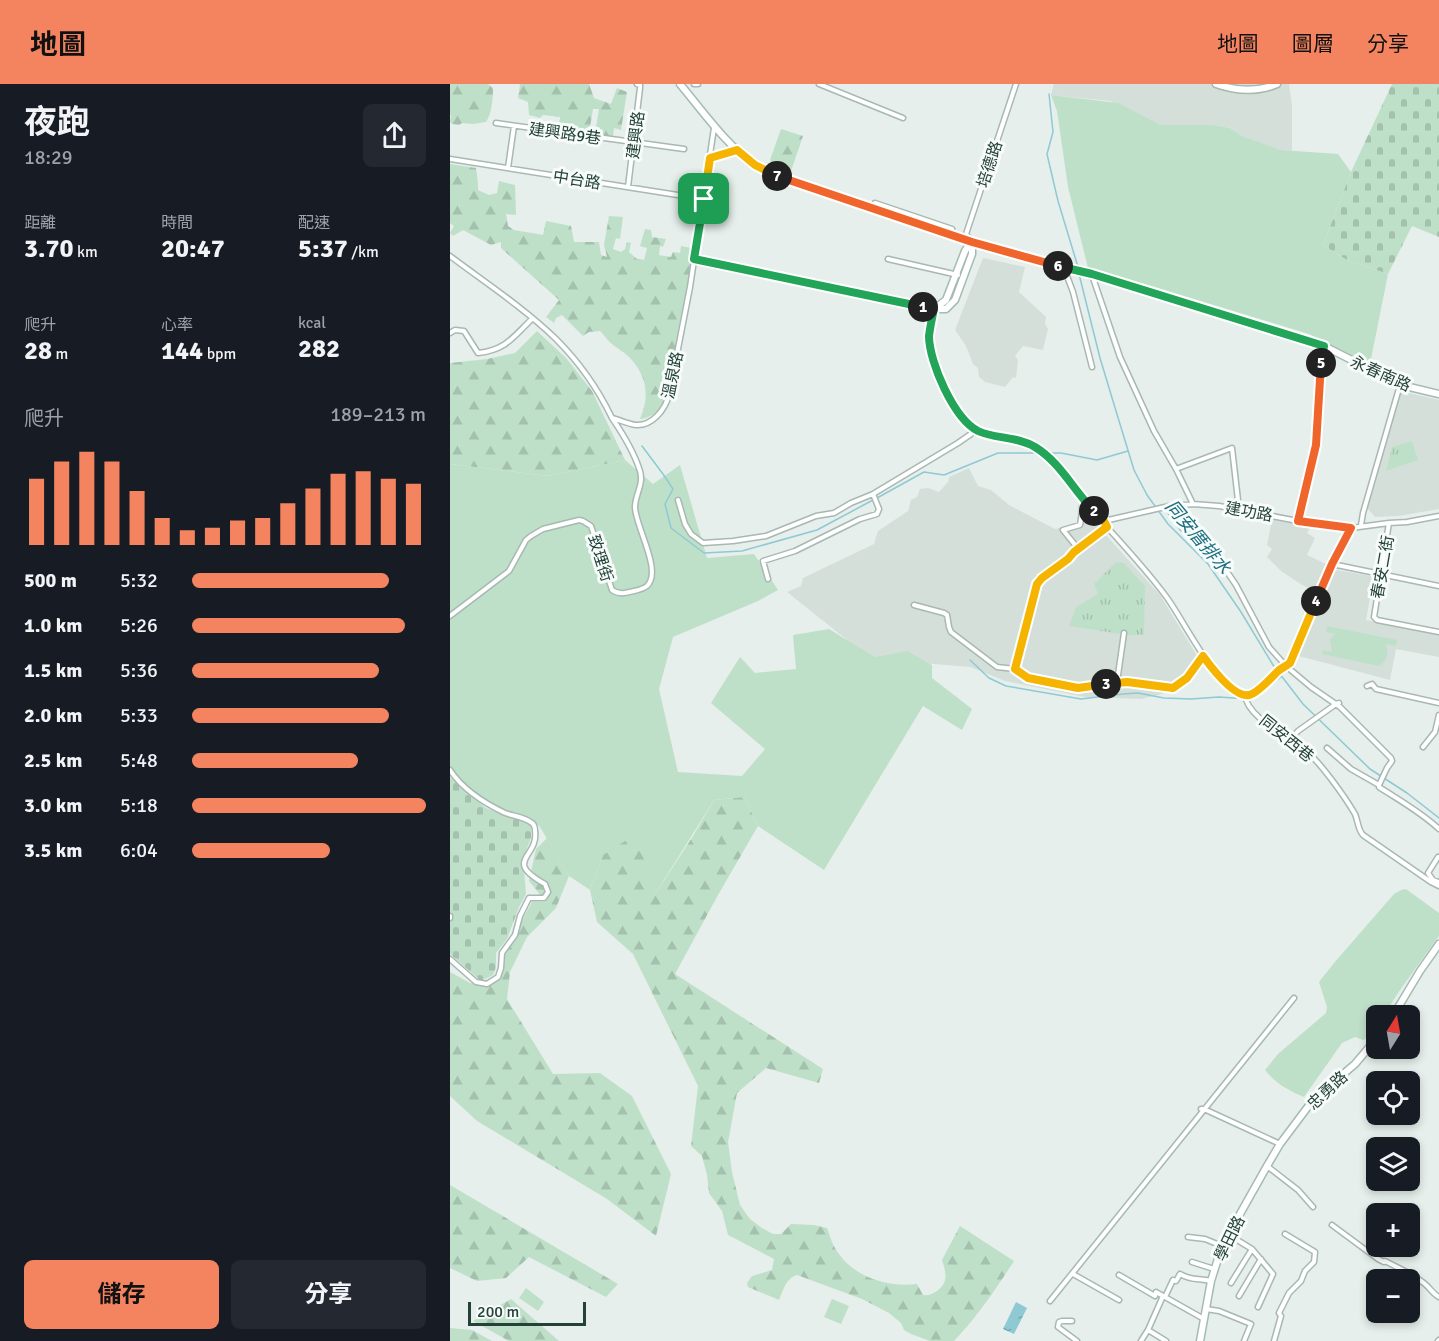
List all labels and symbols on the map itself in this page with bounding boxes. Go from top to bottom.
street label: 建興路 [623,110,649,160]
street label: 建興路9巷 [528,119,602,149]
street label: 培德路 [973,138,1007,190]
pin: 7 [762,161,792,191]
street label: 中台路 [552,166,602,194]
pin [678,173,729,224]
pin: 6 [1043,251,1073,281]
pin: 1 [908,292,938,322]
pin: 5 [1306,348,1336,378]
street label: 溫泉路 [658,350,688,401]
street label: 永春南路 [1347,352,1414,396]
water label: 同安厝排水 [1161,495,1236,579]
pin: 2 [1079,496,1109,526]
street label: 建功路 [1223,498,1274,526]
street label: 致理街 [583,532,617,584]
street label: 春安二街 [1368,534,1398,600]
pin: 4 [1301,586,1331,616]
pin: 3 [1091,669,1121,699]
street label: 同安西巷 [1255,711,1318,767]
north arrow [1366,1005,1420,1059]
street label: 忠勇路 [1303,1067,1352,1114]
street label: 學田路 [1210,1212,1249,1264]
scale bar [468,1299,586,1326]

